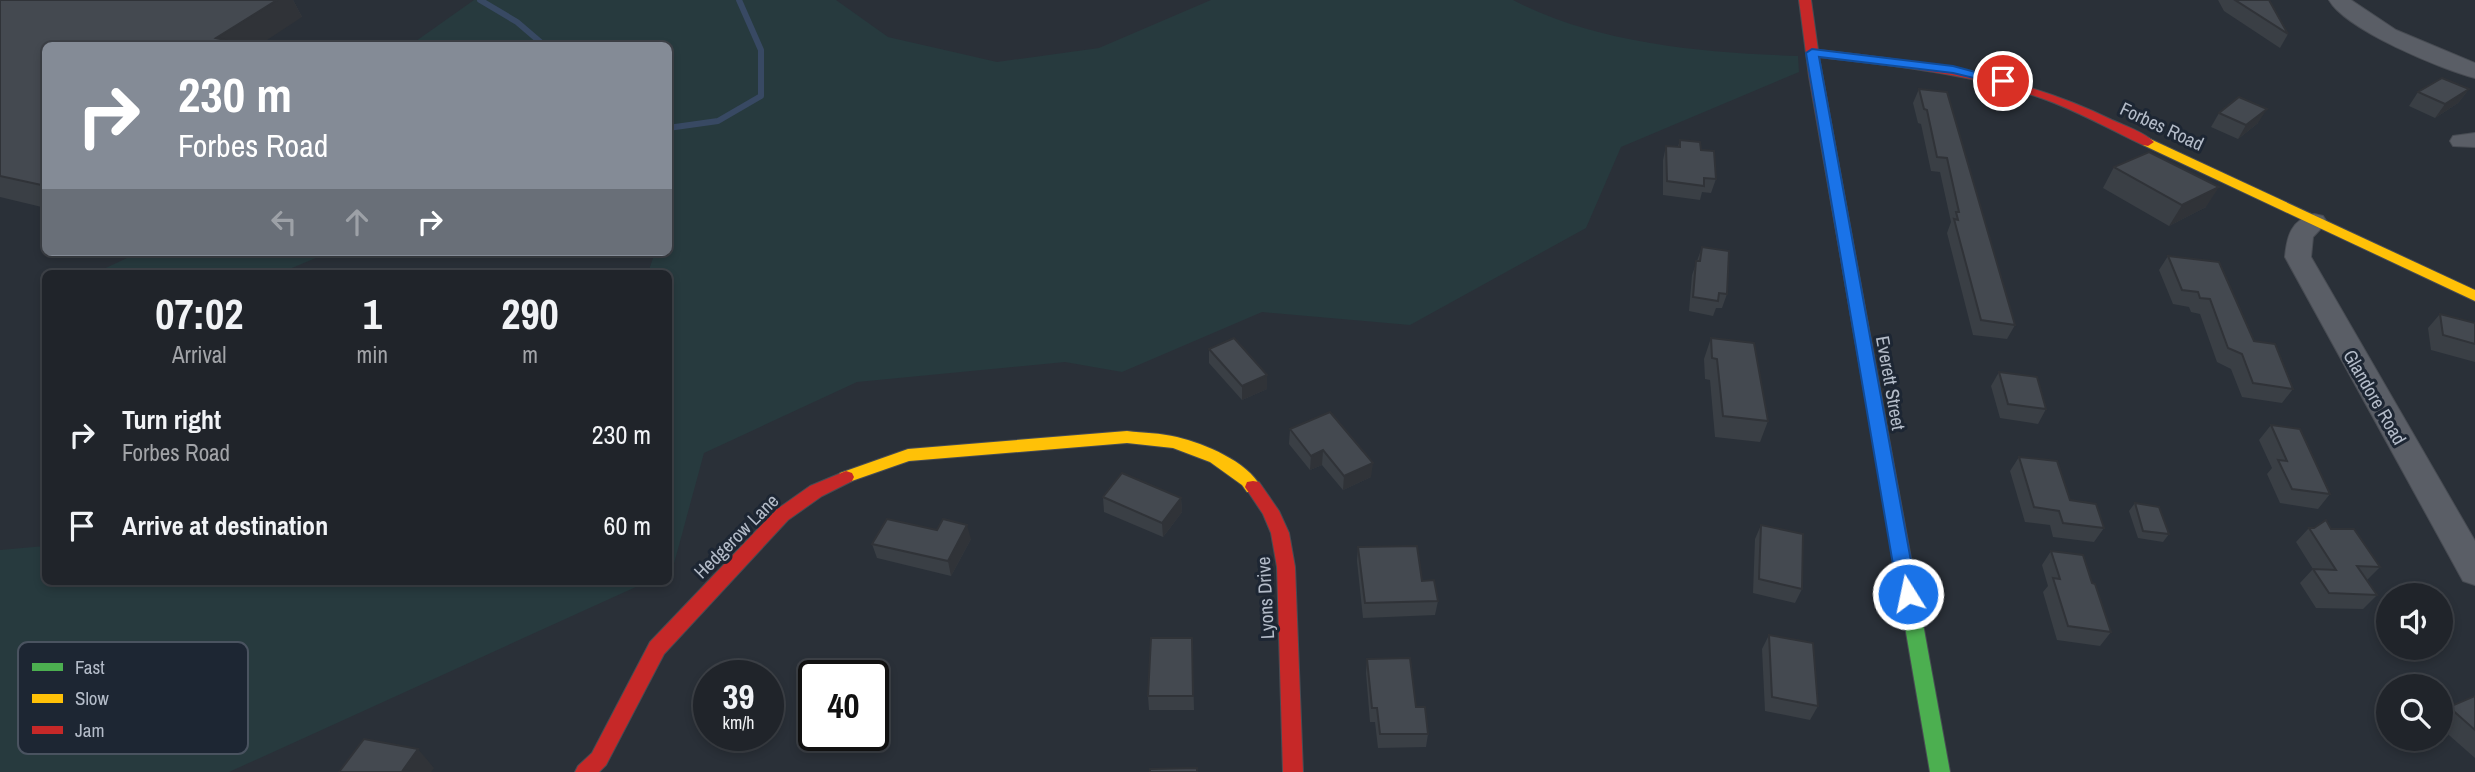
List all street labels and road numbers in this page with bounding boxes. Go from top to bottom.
street label: Forbes Road [2116,95,2208,157]
street label: Everett Street [1870,334,1912,433]
street label: Glandore Road [2337,345,2413,449]
street label: Hedgerow Lane [688,488,784,584]
street label: Lyons Drive [1250,556,1280,640]

